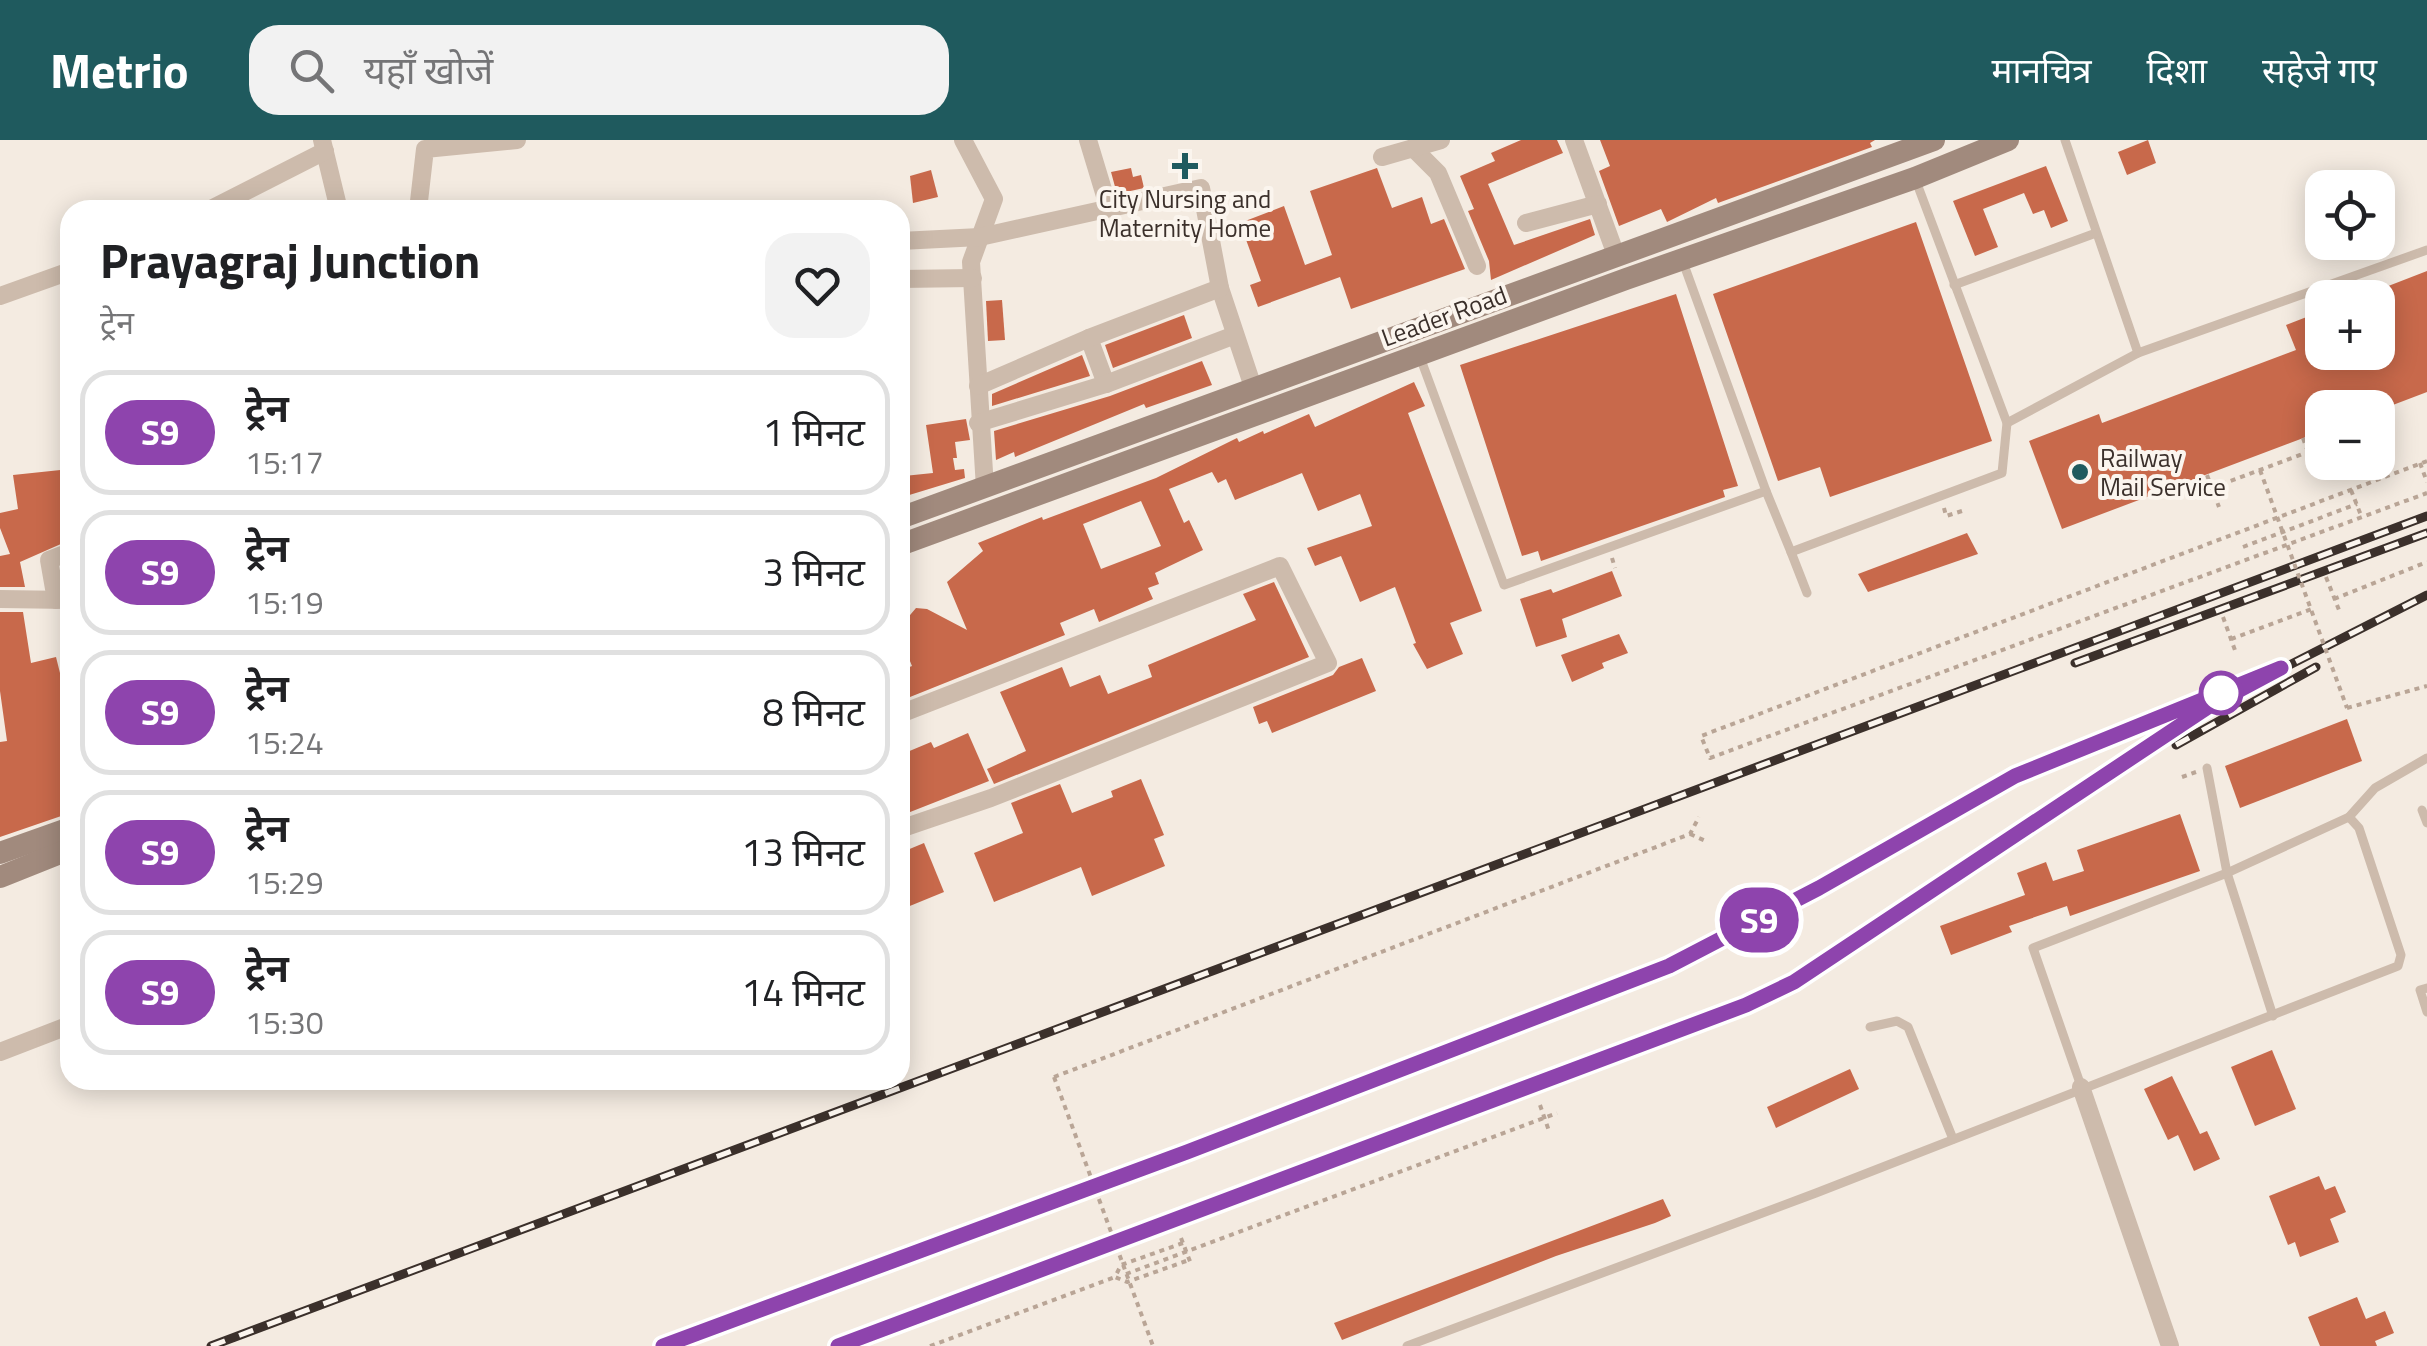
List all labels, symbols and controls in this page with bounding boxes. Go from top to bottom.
search box [249,25,949,115]
text: Metrio [50,34,189,107]
text: यहाँ खोजें [364,41,493,99]
icon: search [284,43,339,98]
text: मानचित्र [1991,43,2092,97]
text: दिशा [2147,43,2207,97]
text: सहेजे गए [2262,43,2377,97]
marker: City Nursing and Maternity Home [1172,153,1198,179]
map controls [2305,170,2395,480]
button: locate [2305,170,2395,260]
place label: City Nursing and Maternity Home [1099,180,1271,247]
text: Prayagraj Junction [100,224,480,297]
button: heart [765,233,870,338]
street label: Leader Road [1376,276,1512,356]
button: + [2305,280,2395,370]
text: ट्रेन [100,298,134,346]
text: ट्रेन [245,379,289,437]
button: − [2305,390,2395,480]
text: 1 मिनट [763,403,865,461]
text: S9 [141,405,179,459]
text: 15:17 [245,438,324,486]
place label: Railway Mail Service [2100,439,2226,506]
marker: Railway Mail Service [2069,461,2091,483]
text: ट्रेन [245,519,289,577]
text: 3 मिनट [763,543,865,601]
text: S9 [141,545,179,599]
text: 15:19 [245,578,324,626]
text: ट्रेन [245,659,289,717]
unlabelled marker [2200,672,2242,714]
text: 8 मिनट [763,683,865,741]
text: S9 [141,685,179,739]
text: 15:24 [245,718,324,766]
text: ट्रेन [245,799,289,857]
text: 13 मिनट [741,823,865,881]
text: S9 [141,825,179,879]
text: 15:29 [245,858,324,906]
line badge: S9 [1714,888,1804,952]
text: S9 [1740,893,1778,947]
text: ट्रेन [245,939,289,997]
text: 14 मिनट [741,963,865,1021]
text: S9 [141,965,179,1019]
text: 15:30 [245,998,324,1046]

